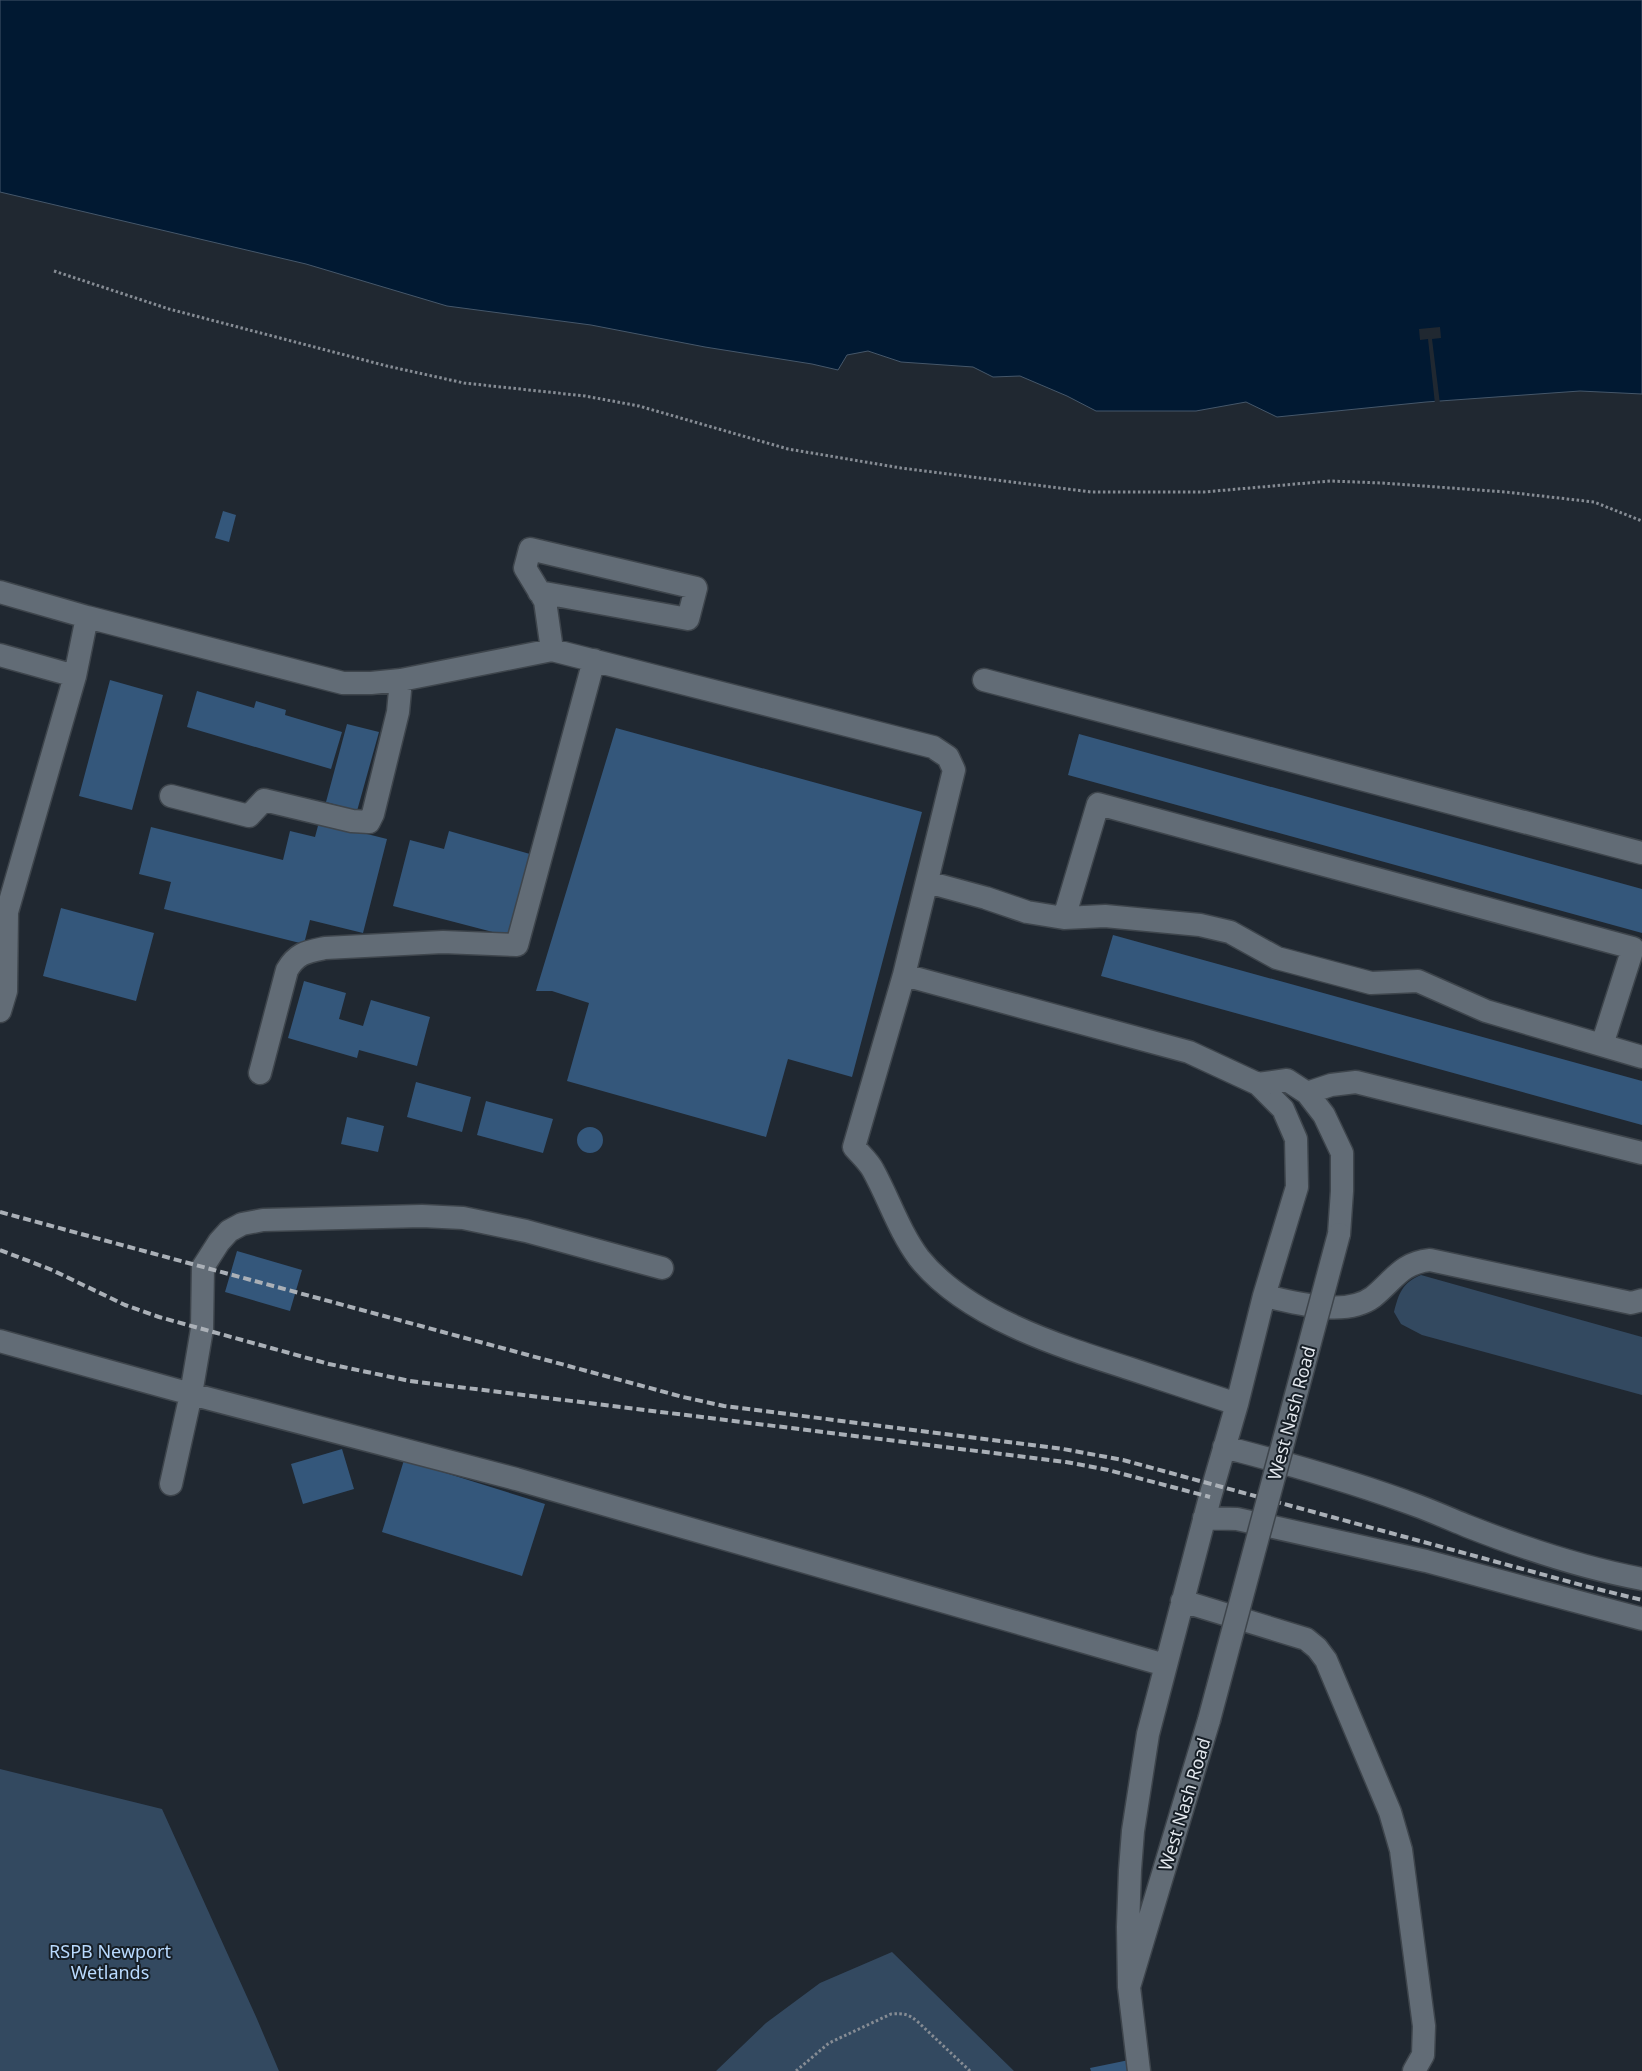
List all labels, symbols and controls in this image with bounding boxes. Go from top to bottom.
street label: West Nash Road [1262,1343,1320,1483]
street label: West Nash Road [1152,1735,1216,1873]
park label: RSPB Newport Wetlands [49,1939,171,1984]

